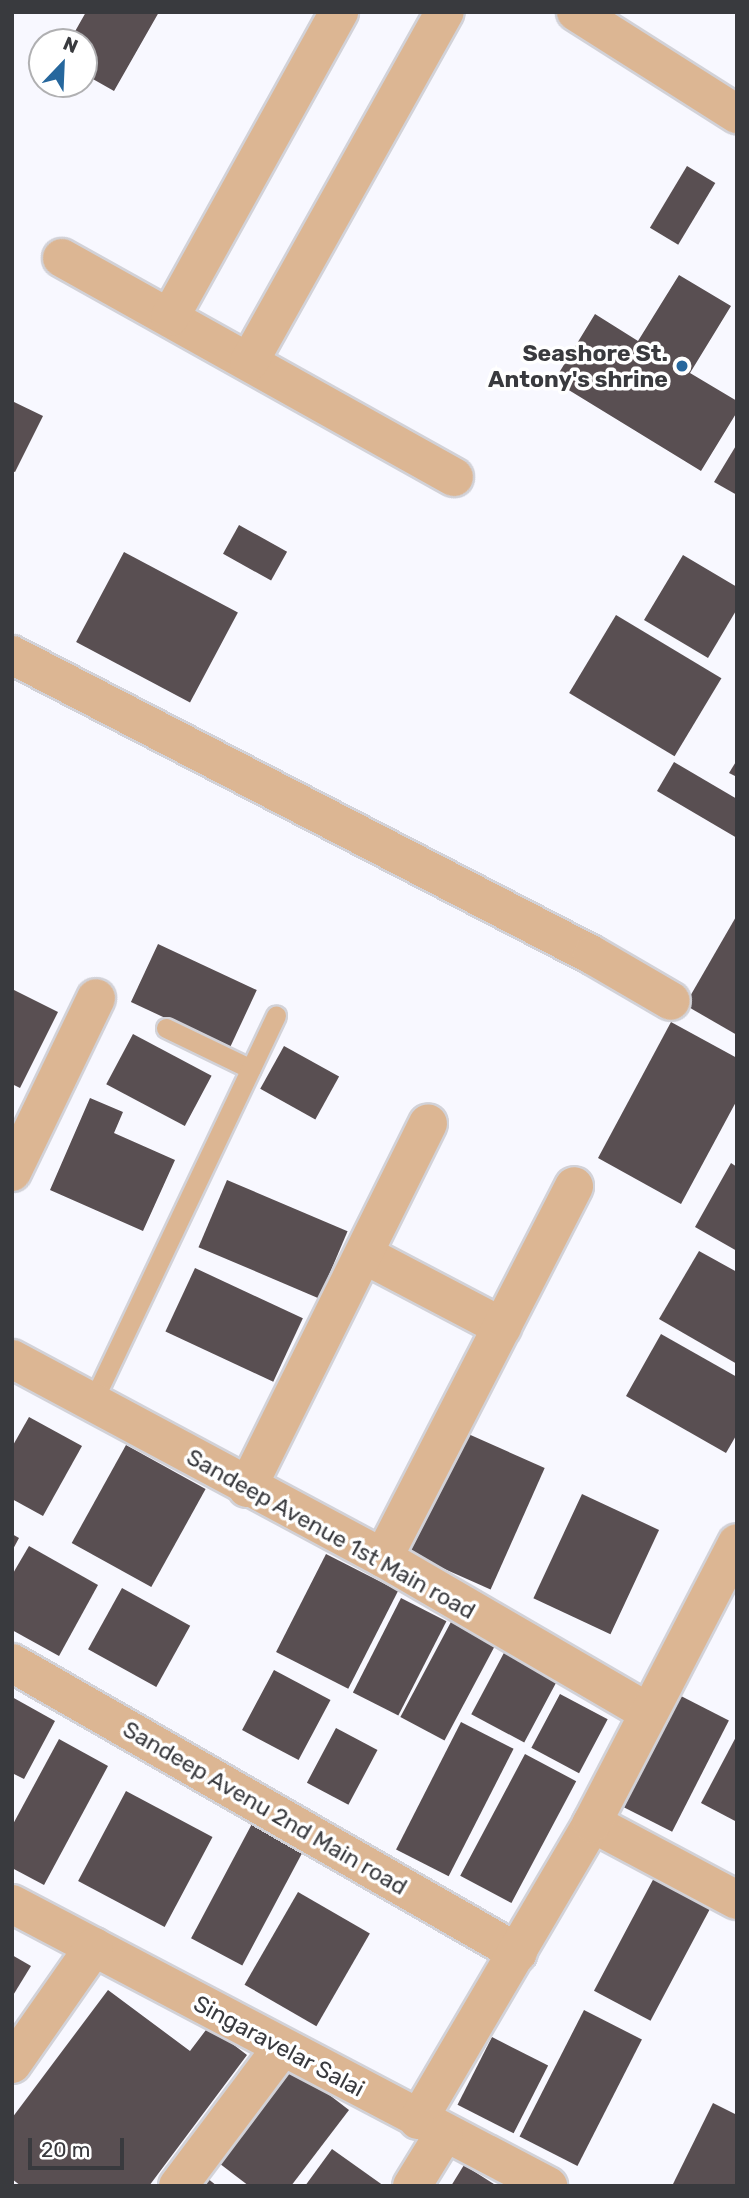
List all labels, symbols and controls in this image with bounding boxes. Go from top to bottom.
north arrow [28,28,98,98]
text: N [60,32,81,58]
place label: Seashore St. Antony's shrine [488,339,668,393]
marker: Seashore St. Antony's shrine [674,358,690,374]
street label: Sandeep Avenue 1st Main road [182,1443,480,1625]
street label: Sandeep Avenu 2nd Main road [118,1715,412,1901]
street label: Singaravelar Salai [189,1989,369,2103]
scale bar [32,2124,128,2168]
text: 20 m [41,2137,90,2162]

